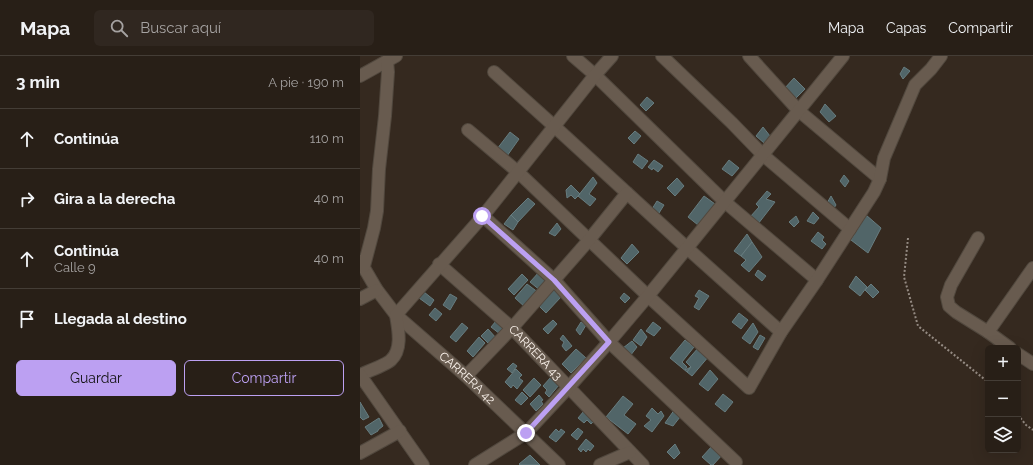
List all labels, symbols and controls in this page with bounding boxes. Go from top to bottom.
search box [94,10,374,46]
text: Mapa [20,17,70,39]
icon: search [108,17,130,39]
text: Buscar aquí [140,19,221,37]
text: Mapa [828,20,864,36]
text: Capas [886,20,926,36]
text: Compartir [948,20,1013,36]
text: 3 min [16,72,60,92]
text: A pie · 190 m [268,75,344,90]
icon: ahead [16,128,38,150]
text: Continúa [54,130,119,148]
text: 110 m [310,131,344,146]
icon: right [16,188,38,210]
text: Gira a la derecha [54,190,175,208]
text: 40 m [314,191,344,206]
route start [473,207,491,225]
text: Continúa [54,242,119,260]
icon: ahead [16,248,38,270]
text: 40 m [314,251,344,266]
text: Calle 9 [54,260,96,275]
icon: arrive [16,308,38,330]
text: Llegada al destino [54,310,187,328]
street label: CARRERA 43 [506,322,565,383]
map controls [985,345,1021,453]
button: + [985,345,1021,381]
street label: CARRERA 42 [436,349,498,407]
button: Guardar [16,360,176,396]
button: Compartir [184,360,344,396]
button: − [985,381,1021,417]
button: layers [985,417,1021,453]
route end [517,424,535,442]

